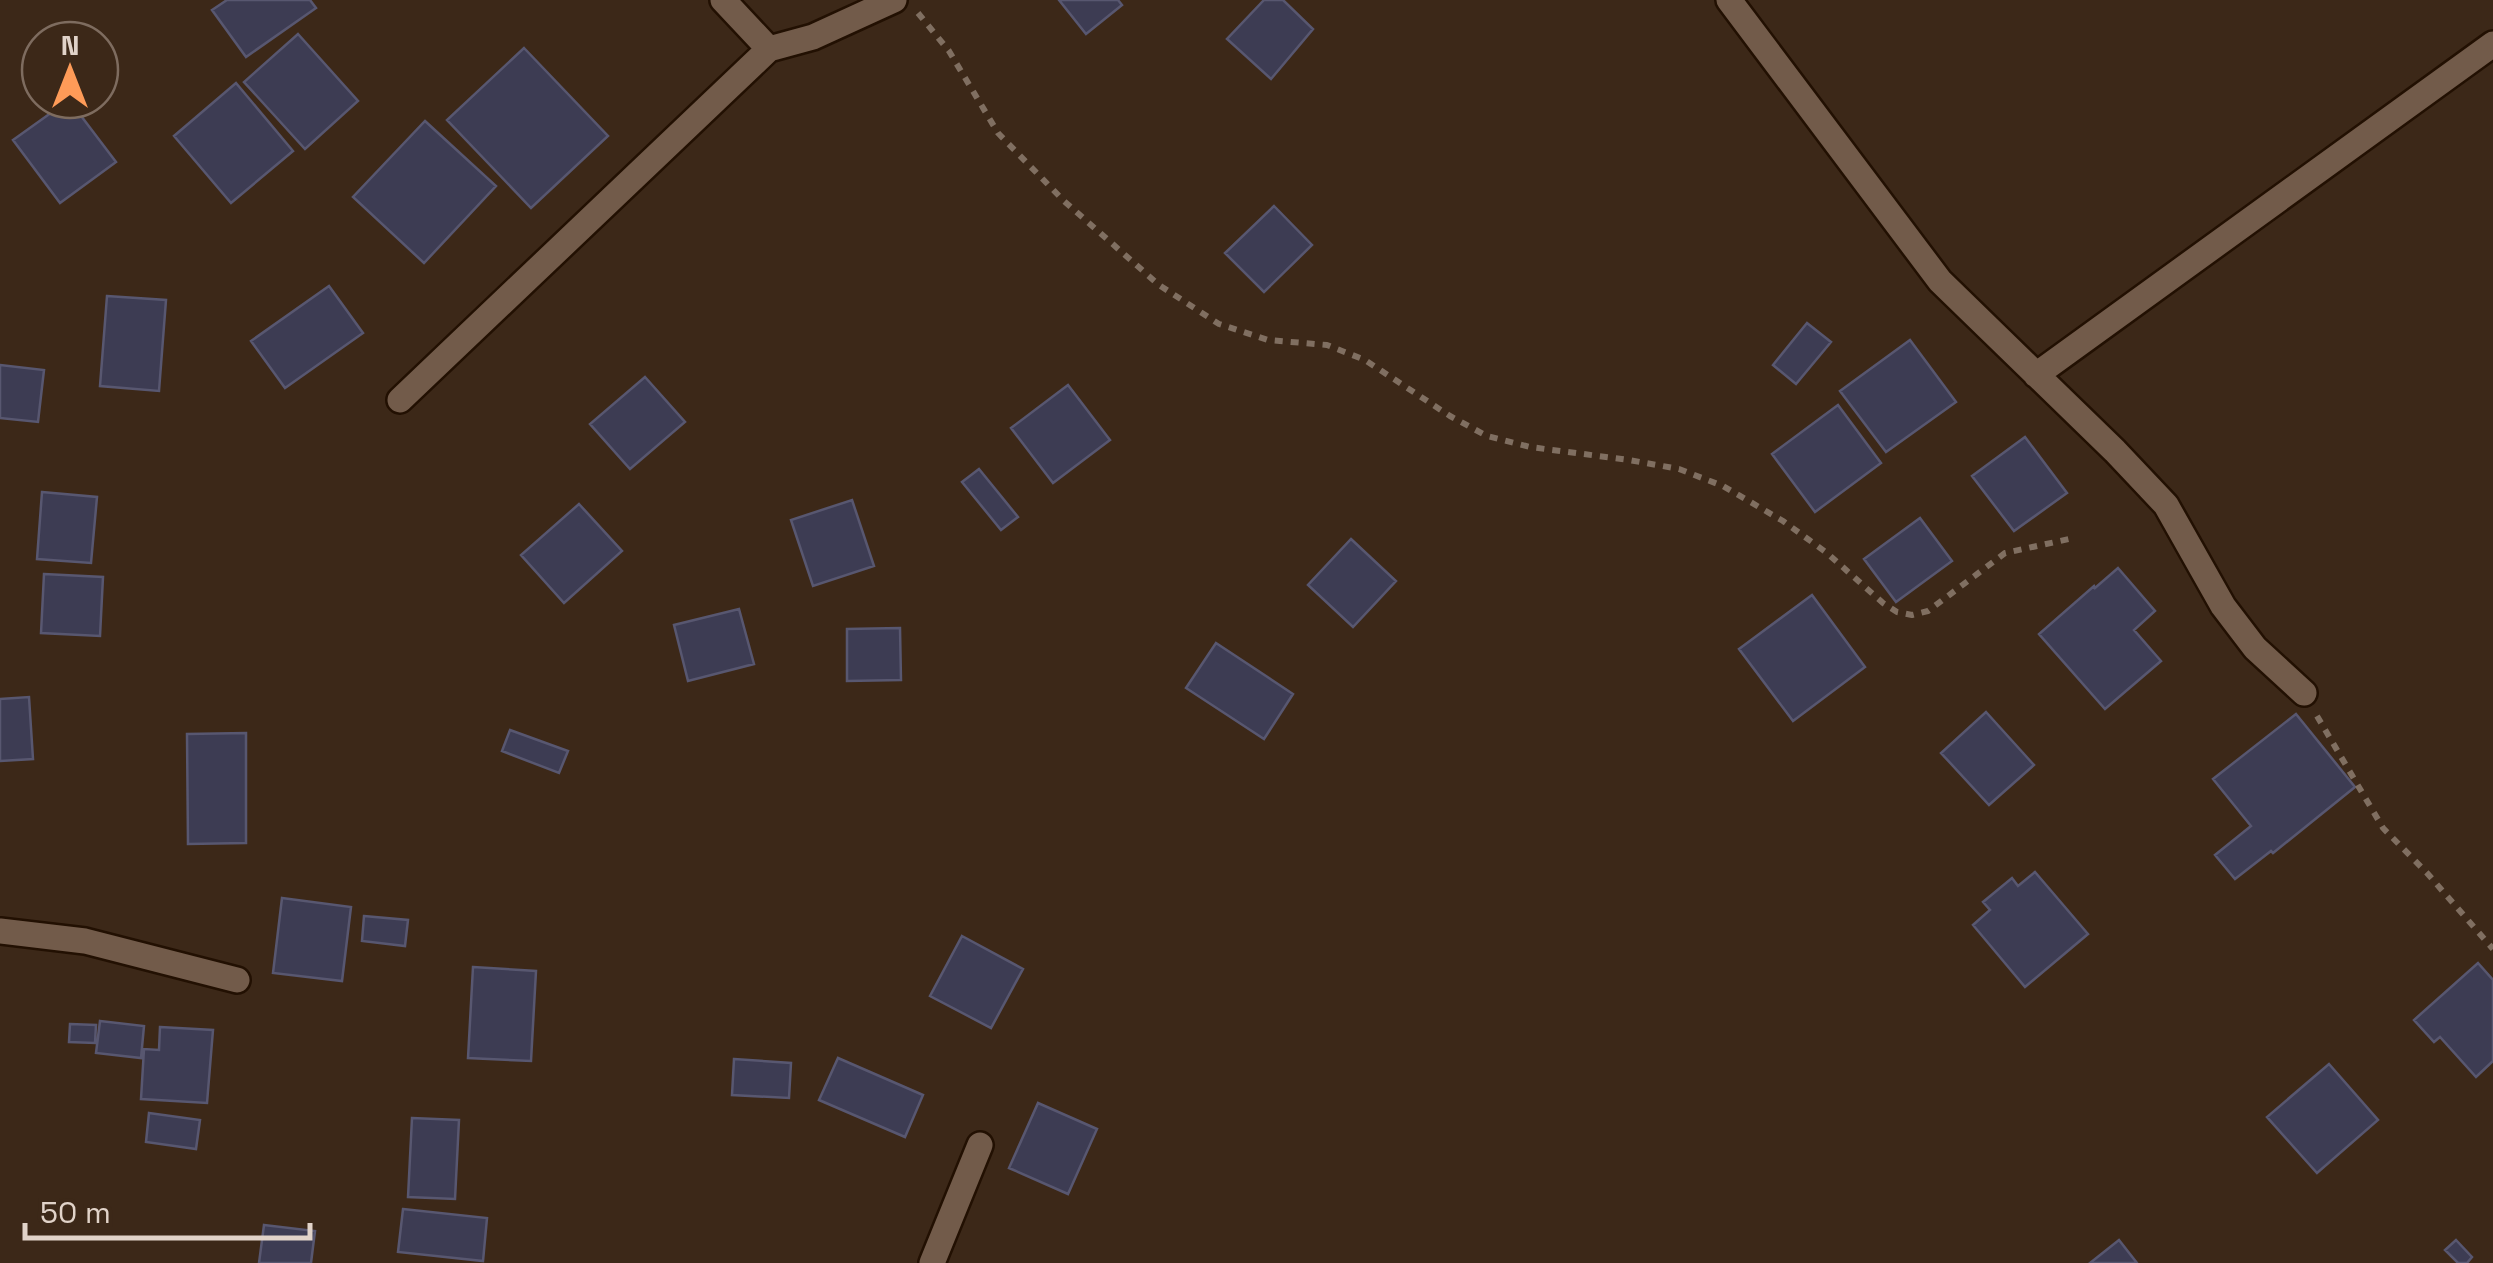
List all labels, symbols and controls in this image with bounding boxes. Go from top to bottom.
north arrow [20,20,120,120]
text: N [61,27,79,63]
scale bar [25,1178,310,1240]
text: 50 m [40,1193,111,1232]

